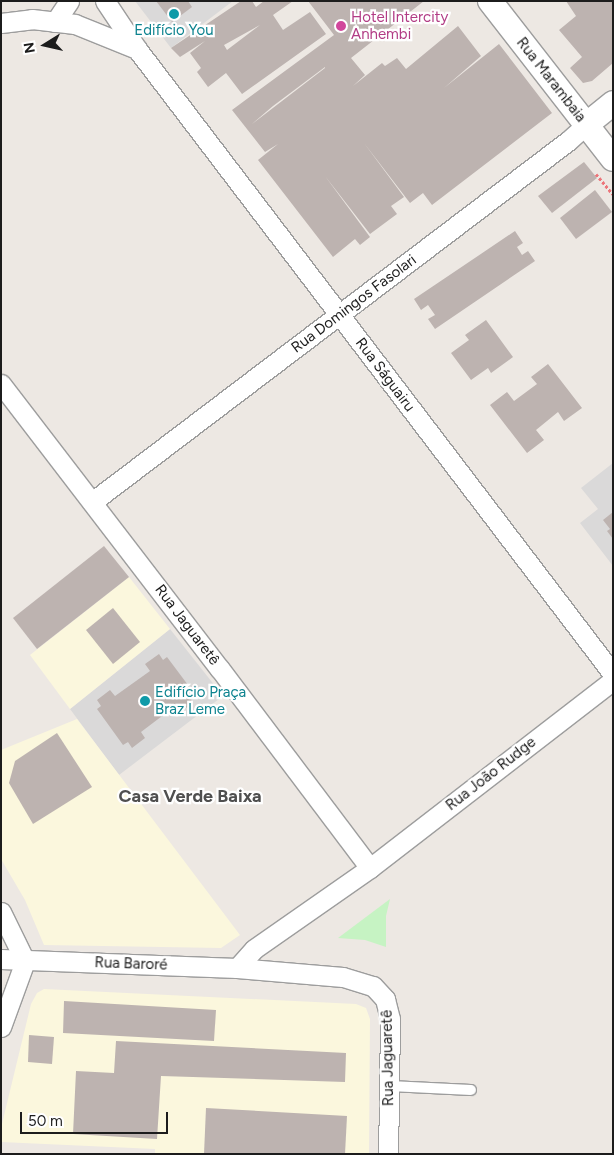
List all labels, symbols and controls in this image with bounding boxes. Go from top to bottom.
marker: Edifício You [168,8,180,20]
place label: Hotel Intercity Anhembi [351,8,448,43]
north arrow [20,20,70,70]
marker: Hotel Intercity Anhembi [335,20,347,32]
place label: Edifício You [134,22,214,40]
street label: Rua Marambaia [512,34,590,126]
text: N [20,41,39,55]
street label: Rua Domingos Fasolari [288,251,420,357]
street label: Rua Ságuairu [351,335,419,415]
street label: Rua Jaguaretê [151,581,223,669]
place label: Edifício Praça Braz Leme [155,683,246,718]
marker: Edifício Praça Braz Leme [139,695,151,707]
street label: Rua João Rudge [442,733,540,815]
district label: Casa Verde Baixa [118,785,262,807]
street label: Rua Baroré [94,954,168,974]
street label: Rua Jaguaretê [378,1010,398,1106]
scale bar [22,1102,170,1134]
text: 50 m [28,1112,63,1130]

